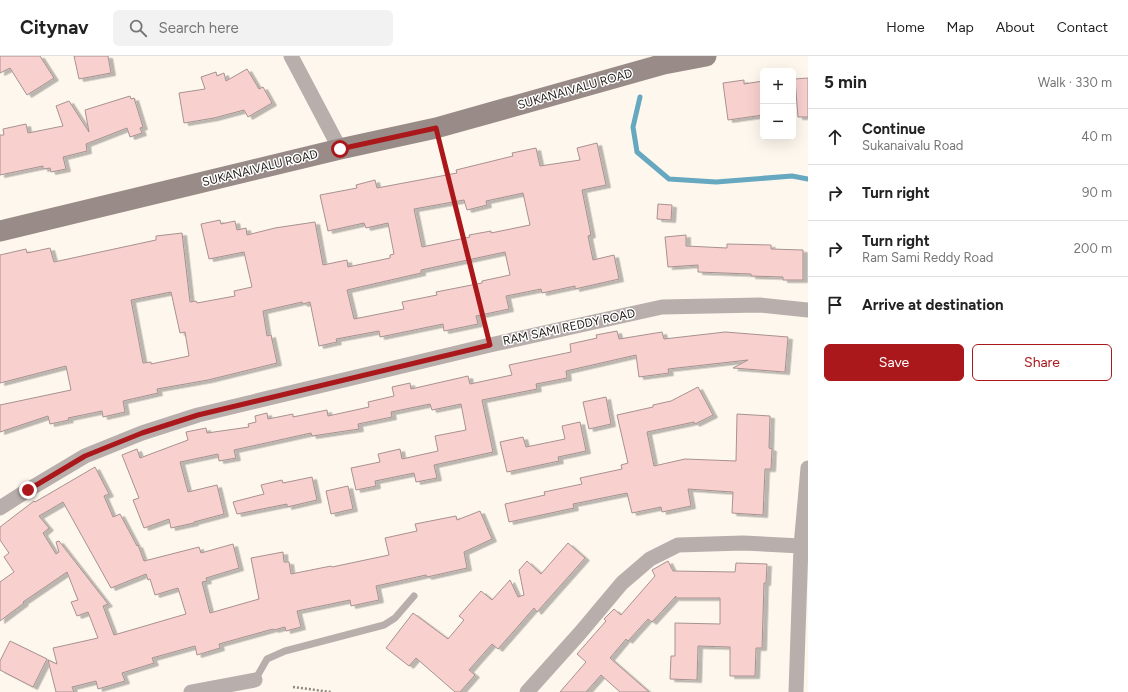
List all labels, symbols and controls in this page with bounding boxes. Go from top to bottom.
search box [113,10,393,46]
text: Citynav [20,16,89,39]
icon: search [127,17,149,39]
text: Search here [159,19,239,37]
text: Home [886,19,925,36]
text: Map [947,19,974,36]
text: About [996,19,1035,36]
text: Contact [1057,19,1108,36]
street label: SUKANAIVALU ROAD [516,66,634,112]
map controls [760,68,796,140]
button: + [760,68,796,104]
text: 5 min [824,72,867,92]
text: Walk · 330 m [1038,75,1112,90]
button: − [760,104,796,140]
text: Continue [862,120,925,138]
icon: ahead [824,126,846,148]
text: 40 m [1081,129,1112,144]
text: Sukanaivalu Road [862,138,963,153]
route start [331,140,349,158]
street label: SUKANAIVALU ROAD [201,147,319,189]
icon: right [824,182,846,204]
text: Turn right [862,184,930,202]
text: 90 m [1082,185,1112,200]
text: Turn right [862,232,930,250]
icon: right [824,238,846,260]
text: 200 m [1074,241,1112,256]
text: Ram Sami Reddy Road [862,250,993,265]
icon: arrive [824,294,846,316]
text: Arrive at destination [862,296,1003,314]
street label: RAM SAMI REDDY ROAD [501,306,637,348]
button: Save [824,344,964,381]
button: Share [972,344,1112,381]
route end [19,481,37,499]

